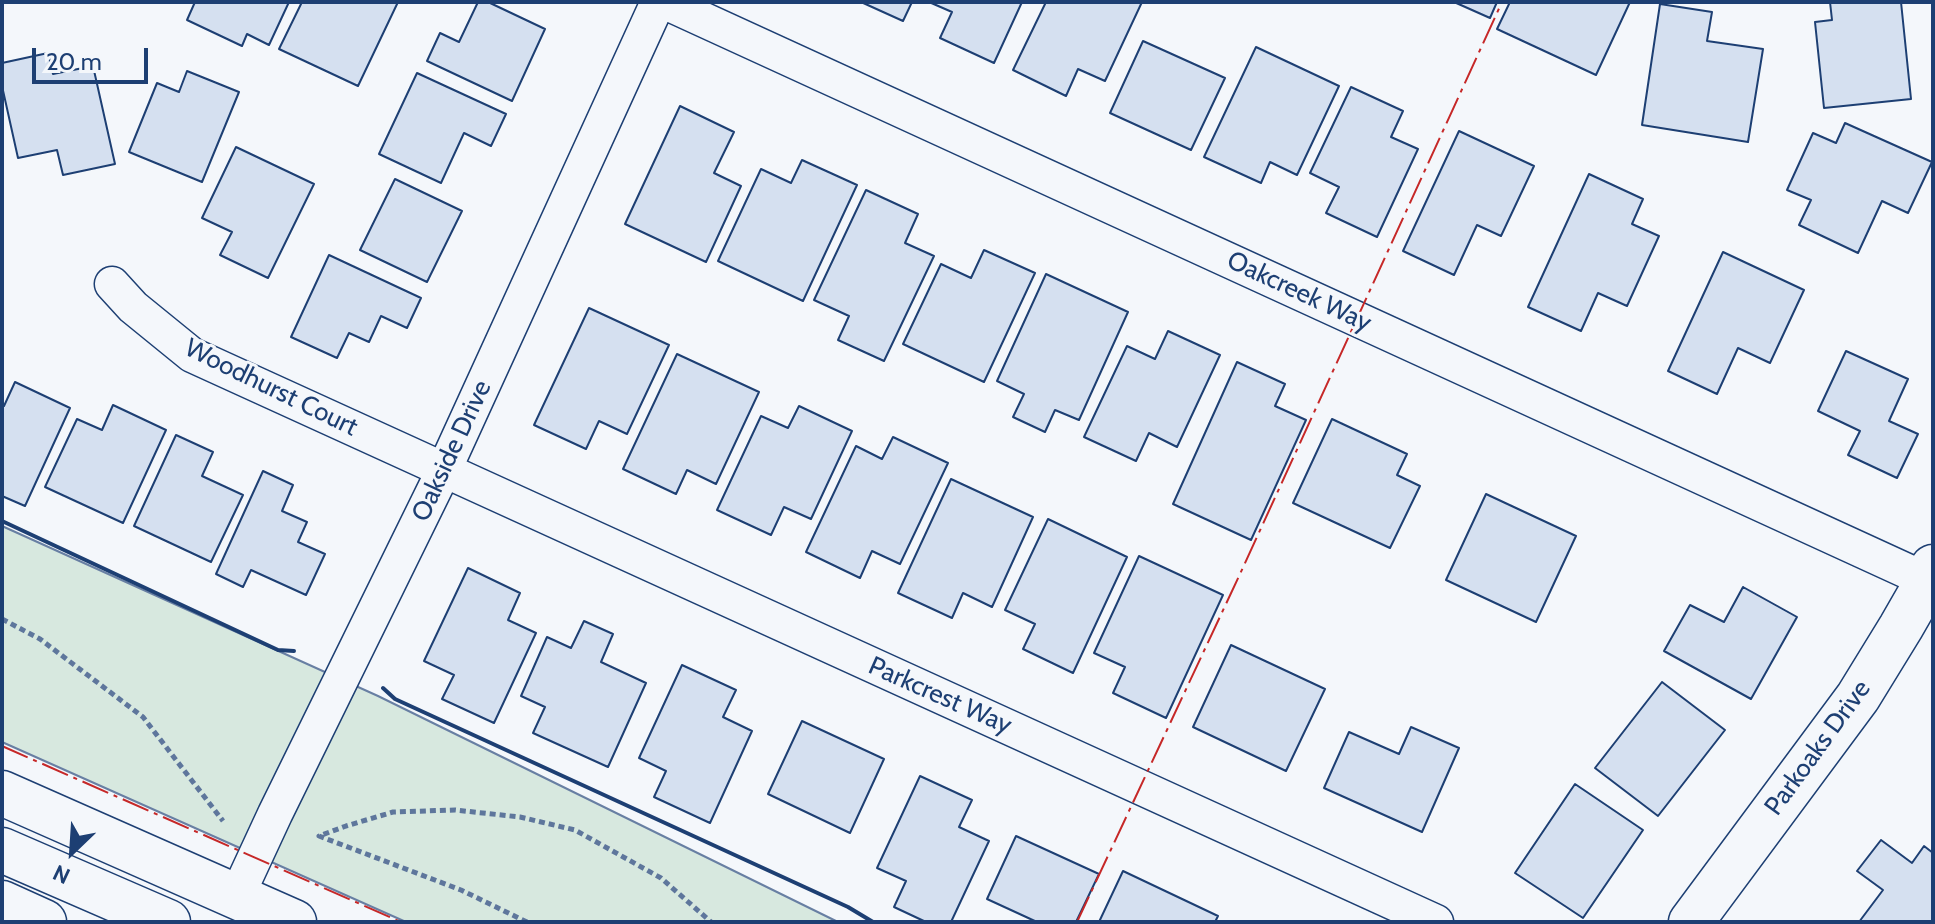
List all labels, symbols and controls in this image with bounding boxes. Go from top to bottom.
scale bar [36,32,152,82]
text: 20 m [46,47,102,76]
street label: Oakcreek Way [1222,245,1376,339]
street label: Woodhurst Court [179,333,363,443]
street label: Oakside Drive [406,375,498,527]
street label: Parkcrest Way [864,651,1016,741]
street label: Parkoaks Drive [1758,674,1878,822]
north arrow [32,812,112,892]
text: N [49,859,74,890]

